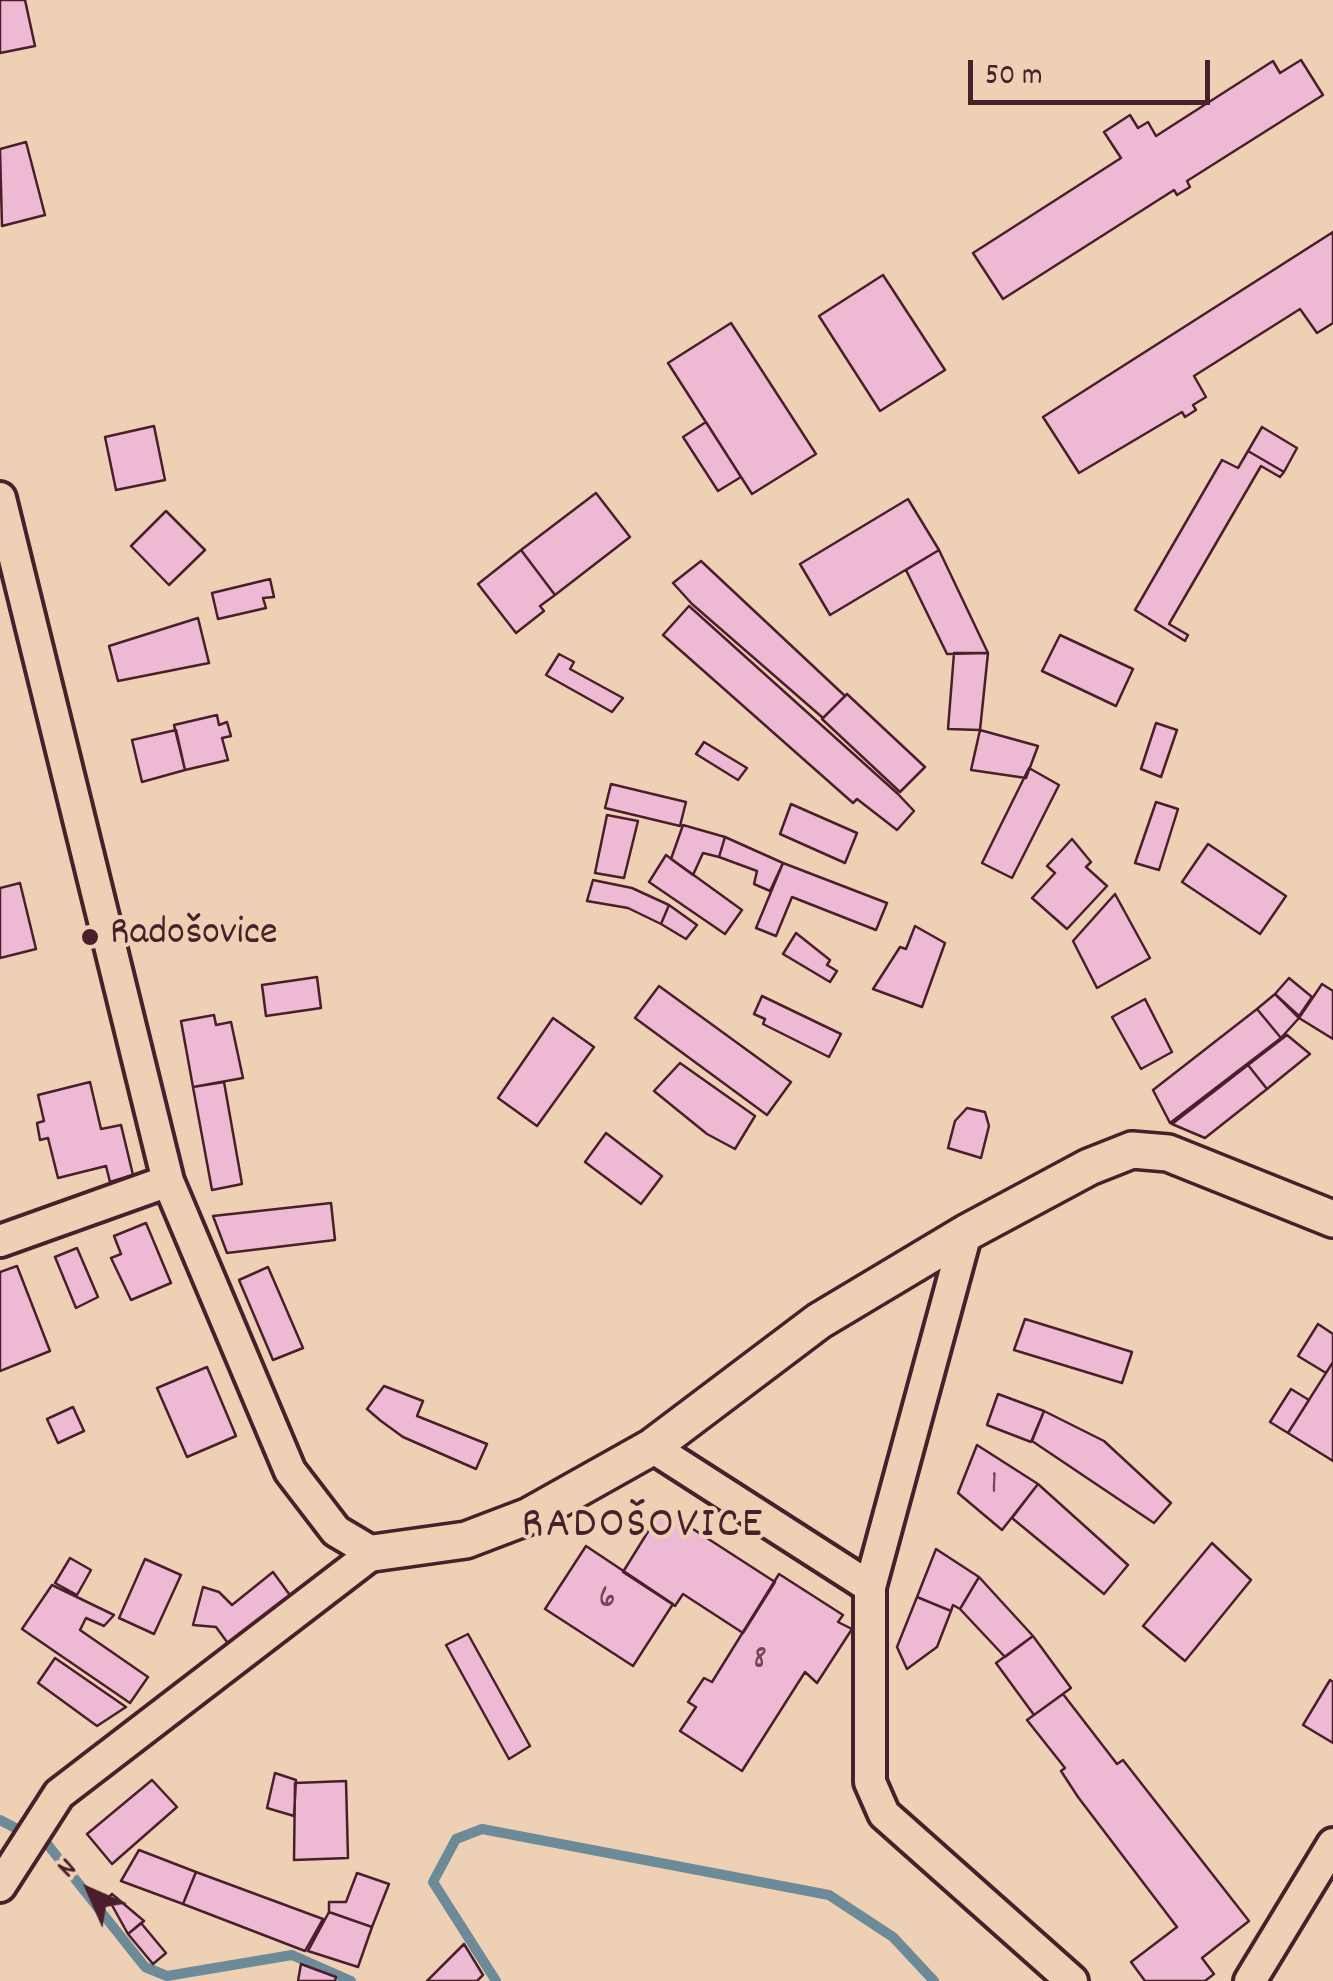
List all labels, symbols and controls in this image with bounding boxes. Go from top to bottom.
scale bar [973,40,1216,102]
text: 50 m [985,56,1043,99]
place label: Radošovice [110,913,278,961]
marker: Radošovice [79,926,101,948]
house number: 1 [990,1466,998,1508]
district label: RADOŠOVICE [521,1502,765,1556]
house number: 6 [598,1580,616,1622]
house number: 8 [753,1641,767,1683]
north arrow [40,1841,140,1941]
text: N [50,1851,88,1889]

